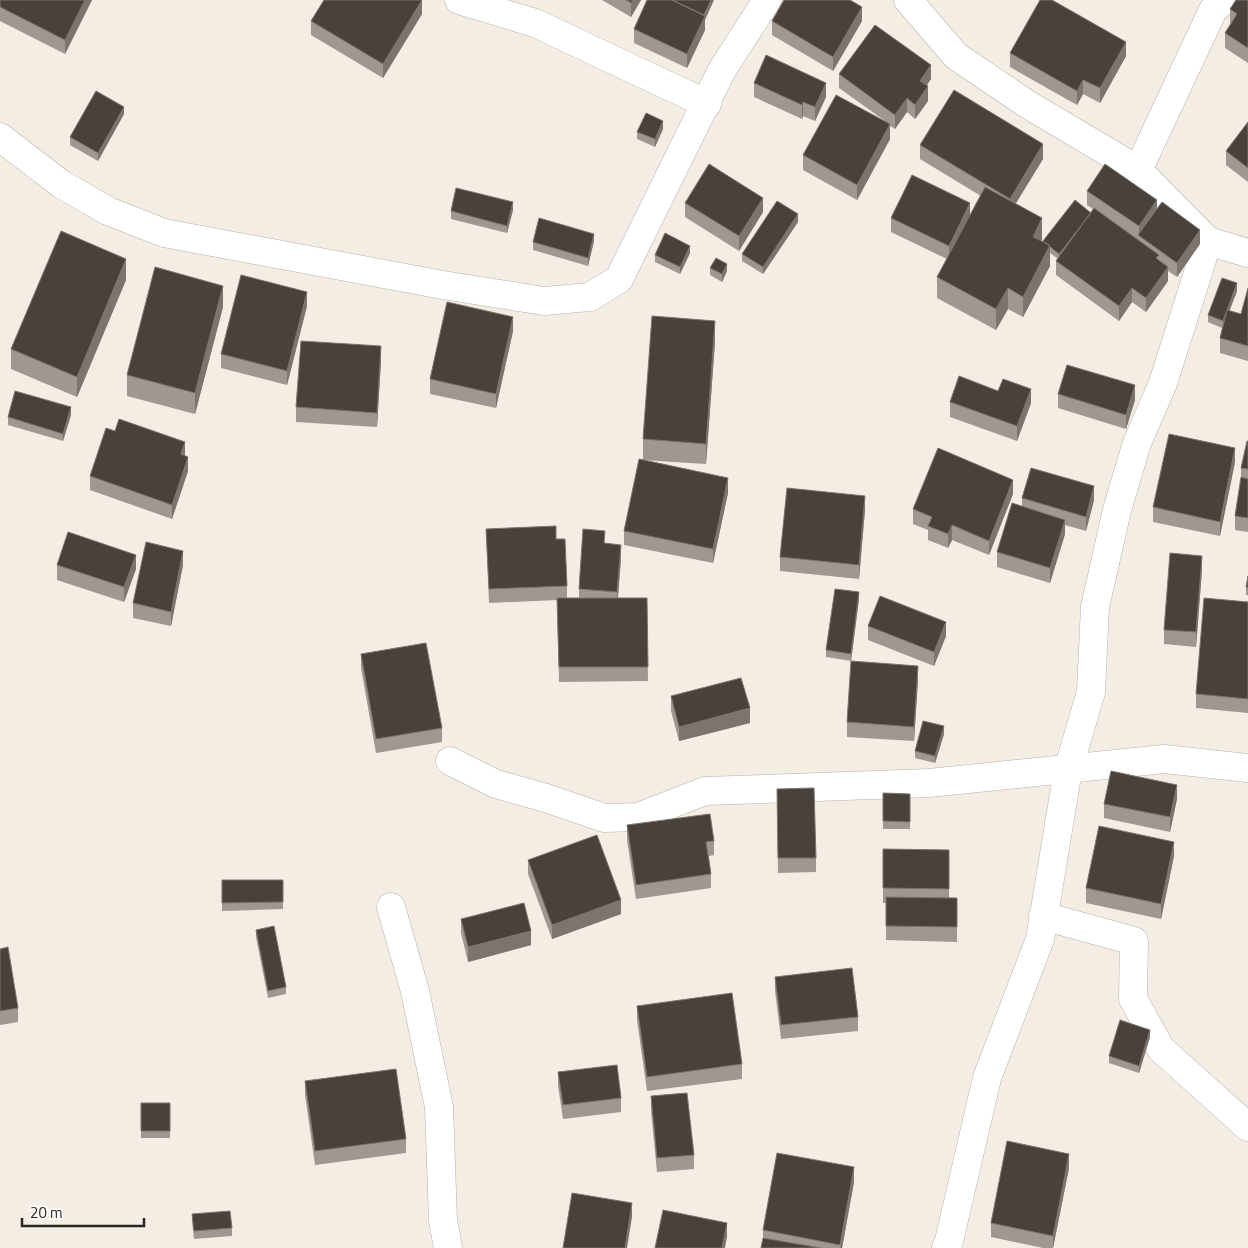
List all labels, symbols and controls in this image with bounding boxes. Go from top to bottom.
scale bar [22,1196,145,1228]
text: 20 m [30,1201,63,1224]

